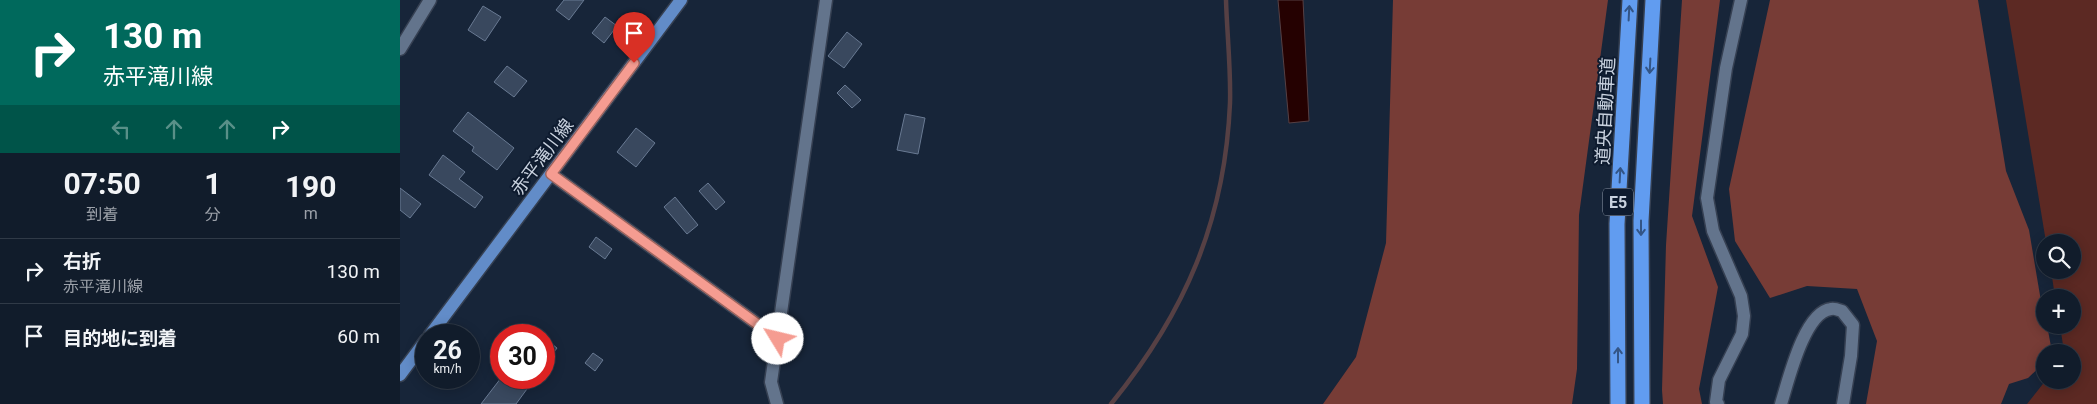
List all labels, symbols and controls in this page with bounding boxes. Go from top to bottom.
one-way arrow [1625,5,1634,21]
pin [613,12,655,63]
text: 130 m [103,16,202,57]
icon: arrive [620,19,648,47]
icon: right [20,20,85,85]
street label: 道央自動車道 [1592,57,1618,165]
one-way arrow [1645,58,1654,74]
text: 赤平滝川線 [103,64,213,89]
icon: left [107,115,135,143]
icon: ahead [160,115,188,143]
icon: ahead [213,115,241,143]
icon: right [266,115,294,143]
street label: 赤平滝川線 [507,115,577,199]
text: 07:50 [63,166,141,201]
text: 1 [204,166,221,201]
one-way arrow [1615,168,1624,184]
text: 190 [285,169,337,204]
road number: E5 [1603,188,1633,216]
text: m [304,204,318,223]
text: 到着 [86,205,118,224]
text: 分 [205,205,221,224]
one-way arrow [1636,220,1646,236]
map controls [2036,234,2081,389]
button: search [2036,234,2081,279]
text: 右折 [63,250,101,273]
icon: right [20,257,48,285]
text: 130 m [327,260,380,283]
text: 赤平滝川線 [63,277,143,296]
button: + [2036,289,2081,334]
position arrow [751,312,803,364]
icon: arrive [20,322,48,350]
speed limit sign: 30 [490,324,555,389]
text: 60 m [337,325,380,348]
text: 目的地に到着 [63,327,177,350]
text: 26 [433,336,462,365]
button: − [2036,344,2081,389]
one-way arrow [1613,348,1623,364]
text: km/h [433,362,462,376]

